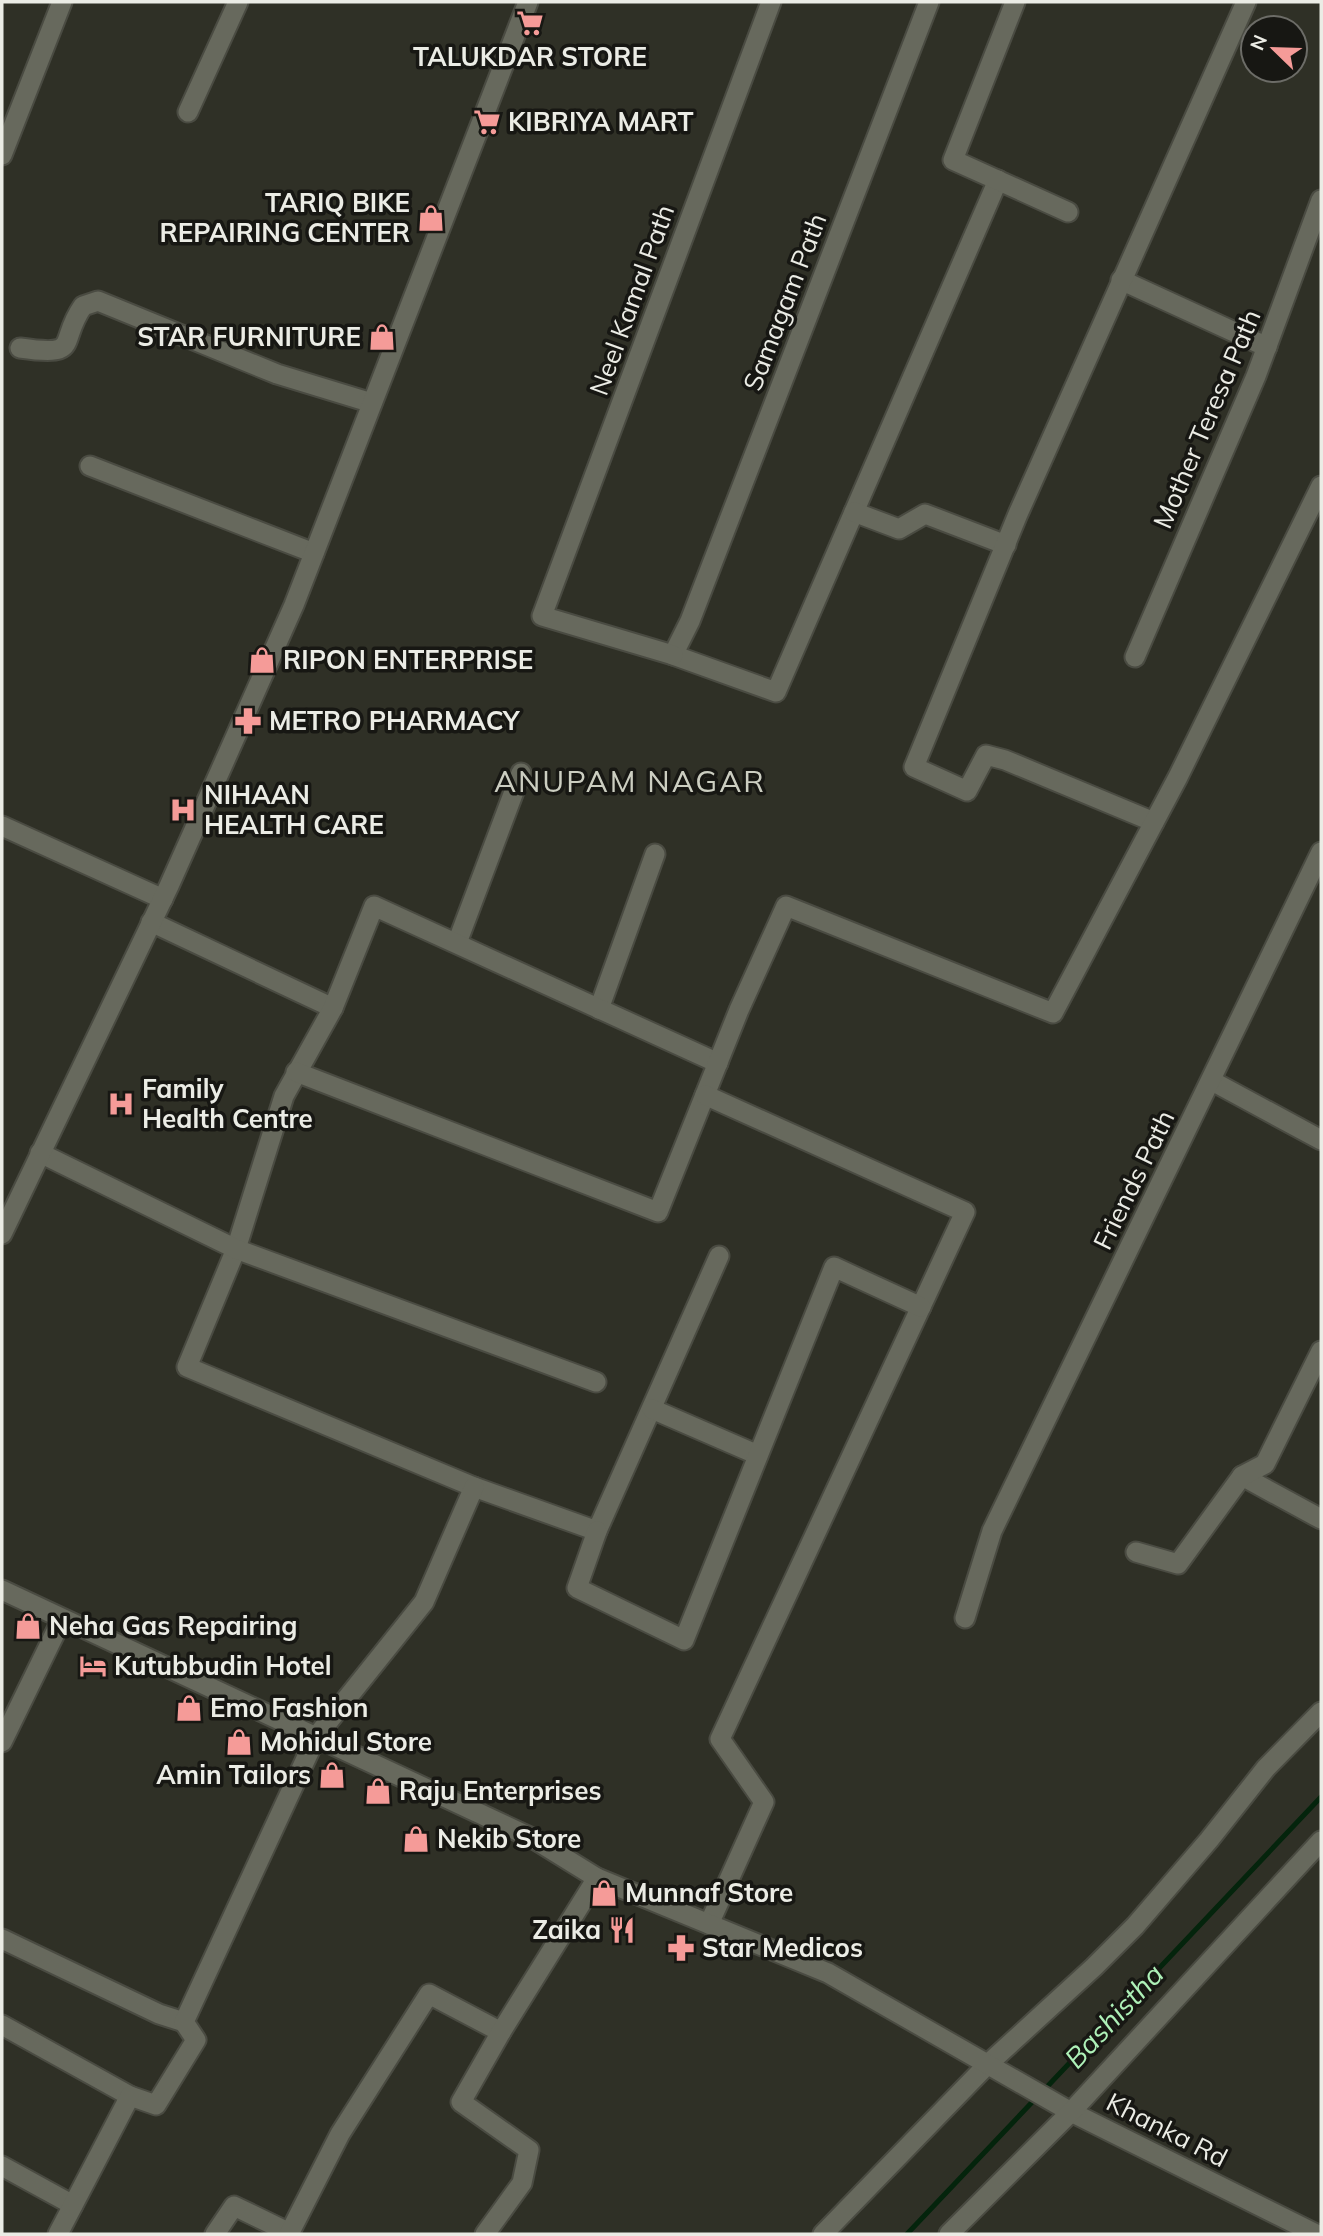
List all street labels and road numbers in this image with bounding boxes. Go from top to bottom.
street label: Neel Kamal Path [582,200,681,400]
street label: Samagam Path [736,208,834,395]
street label: Mother Teresa Path [1146,304,1268,533]
street label: Friends Path [1086,1105,1181,1255]
street label: Khanka Rd [1101,2085,1233,2174]

